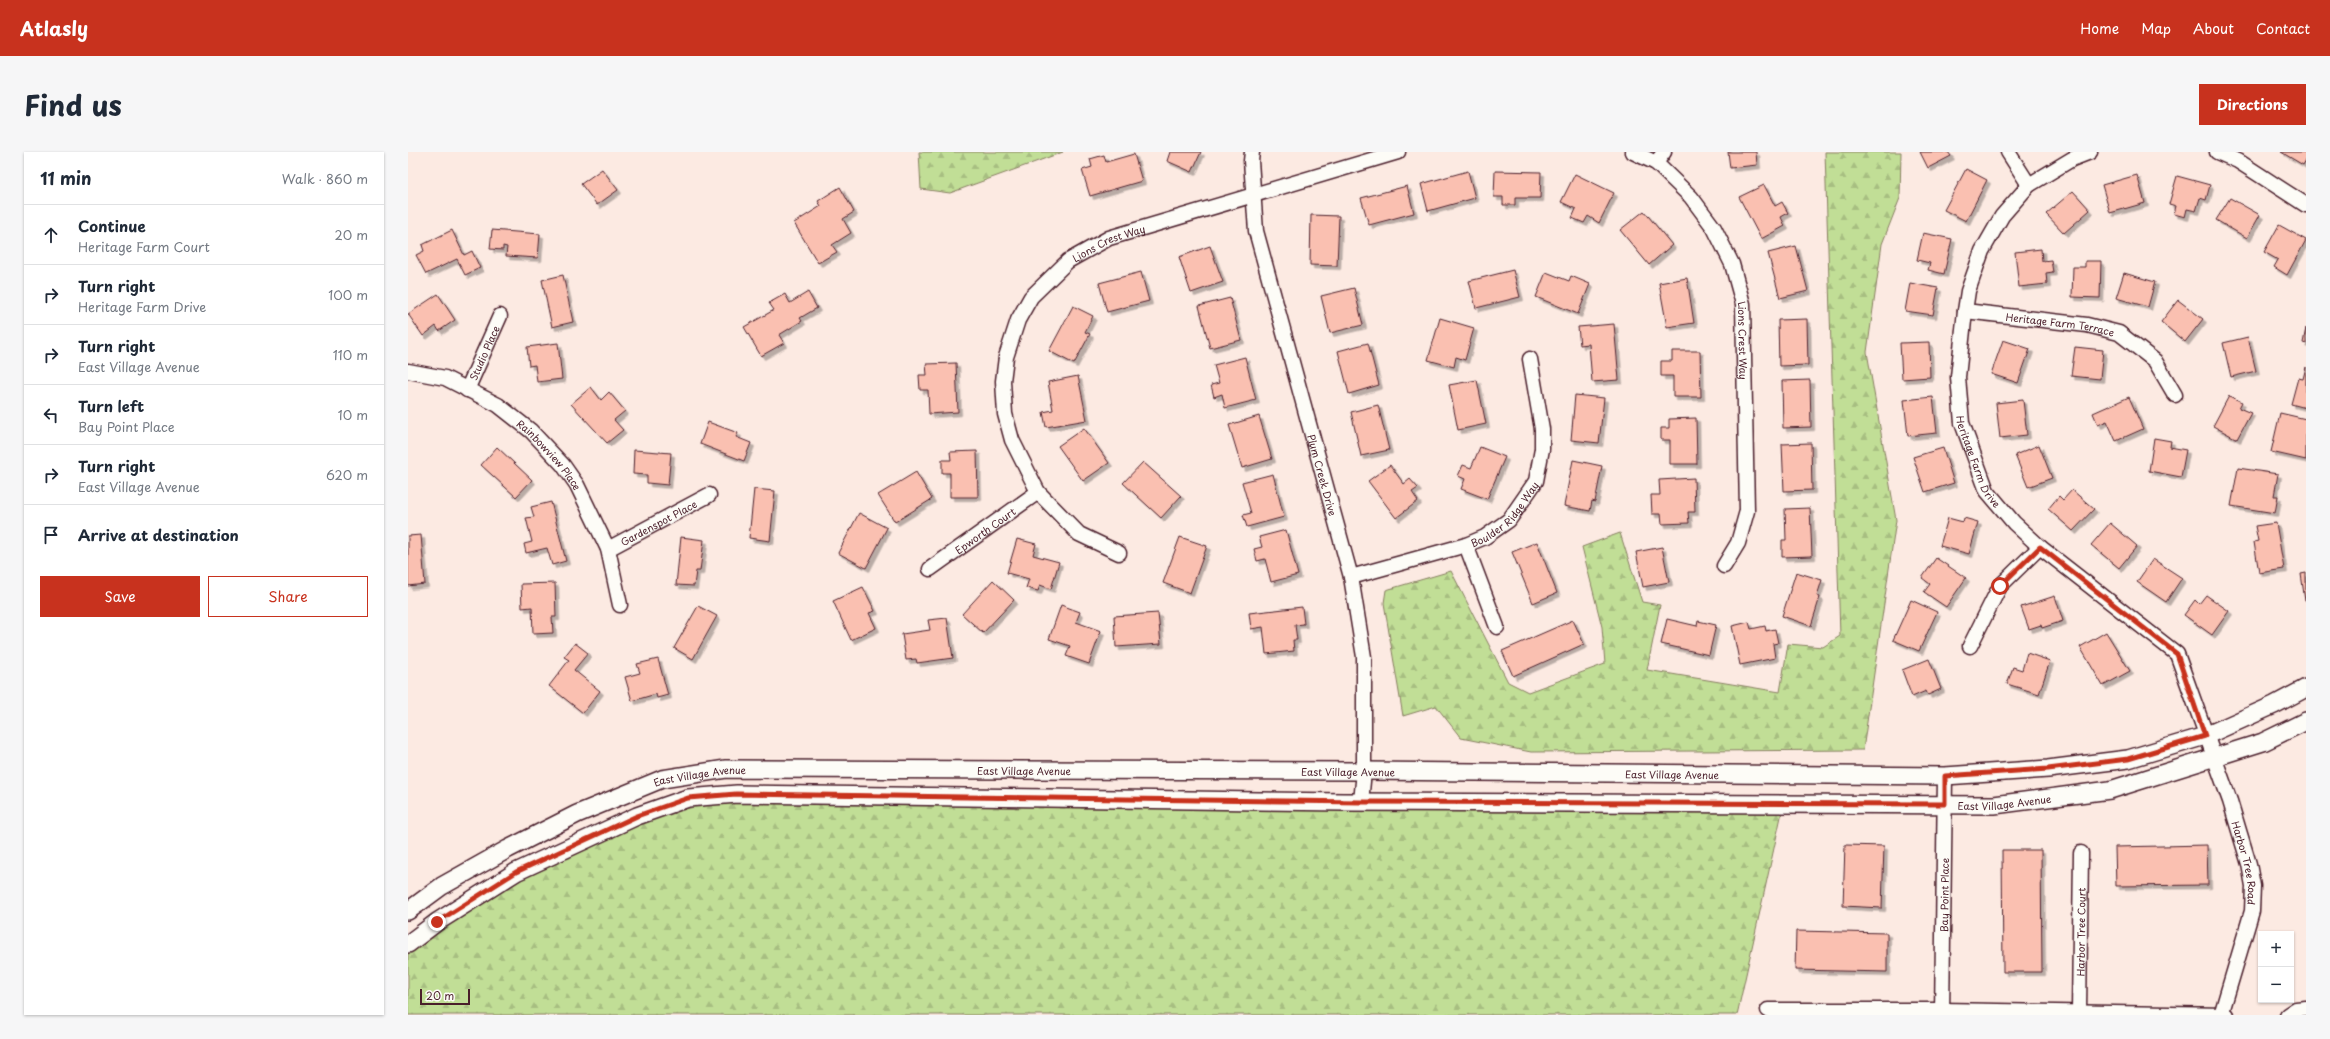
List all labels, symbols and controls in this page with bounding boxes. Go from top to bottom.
text: Atlasly [20,14,88,42]
text: Home [2080,18,2119,39]
text: Map [2141,18,2171,39]
text: About [2193,18,2234,39]
text: Contact [2256,18,2310,39]
text: Find us [24,83,122,126]
button: Directions [2199,84,2306,125]
text: 11 min [40,165,92,191]
text: Walk · 860 m [282,169,368,188]
text: Continue [78,214,146,237]
street label: Lions Crest Way [1069,220,1147,265]
icon: ahead [40,224,62,246]
text: 20 m [334,225,368,244]
text: Heritage Farm Court [78,237,210,256]
text: Turn right [78,274,155,297]
icon: right [40,284,62,306]
text: 100 m [328,285,368,304]
text: Heritage Farm Drive [78,297,206,316]
street label: Lions Crest Way [1735,299,1752,380]
street label: Heritage Farm Terrace [2005,308,2116,339]
street label: Studio Place [465,323,502,382]
text: Turn right [78,334,155,357]
icon: right [40,344,62,366]
text: 110 m [333,345,368,364]
text: East Village Avenue [78,357,200,376]
text: Turn left [78,394,144,417]
icon: left [40,404,62,426]
text: 10 m [338,405,368,424]
street label: Rainbowview Place [514,415,586,492]
street label: Heritage Farm Drive [1954,415,2005,511]
text: Bay Point Place [78,417,175,436]
street label: Plum Creek Drive [1305,432,1341,517]
text: Turn right [78,454,155,477]
icon: right [40,464,62,486]
text: 620 m [326,465,368,484]
text: East Village Avenue [78,477,200,496]
street label: Boulder Ridge Way [1468,478,1542,550]
street label: Gardenspot Place [617,495,699,549]
street label: Epworth Court [951,503,1018,557]
text: Arrive at destination [78,523,239,546]
icon: arrive [40,524,62,546]
button: Save [40,576,200,617]
button: Share [208,576,368,617]
route start [1991,577,2009,595]
street label: East Village Avenue [651,761,747,789]
street label: East Village Avenue [977,762,1072,778]
street label: East Village Avenue [1301,763,1396,779]
street label: East Village Avenue [1625,766,1720,782]
street label: East Village Avenue [1958,790,2052,813]
street label: Harbor Tree Road [2229,819,2261,906]
street label: Bay Point Place [1936,858,1952,932]
street label: Harbor Tree Court [2072,887,2088,977]
route end [428,913,446,931]
map controls [2258,931,2294,1003]
button: + [2258,931,2294,967]
button: − [2258,967,2294,1003]
scale bar [420,987,470,1006]
text: 20 m [426,987,454,1004]

